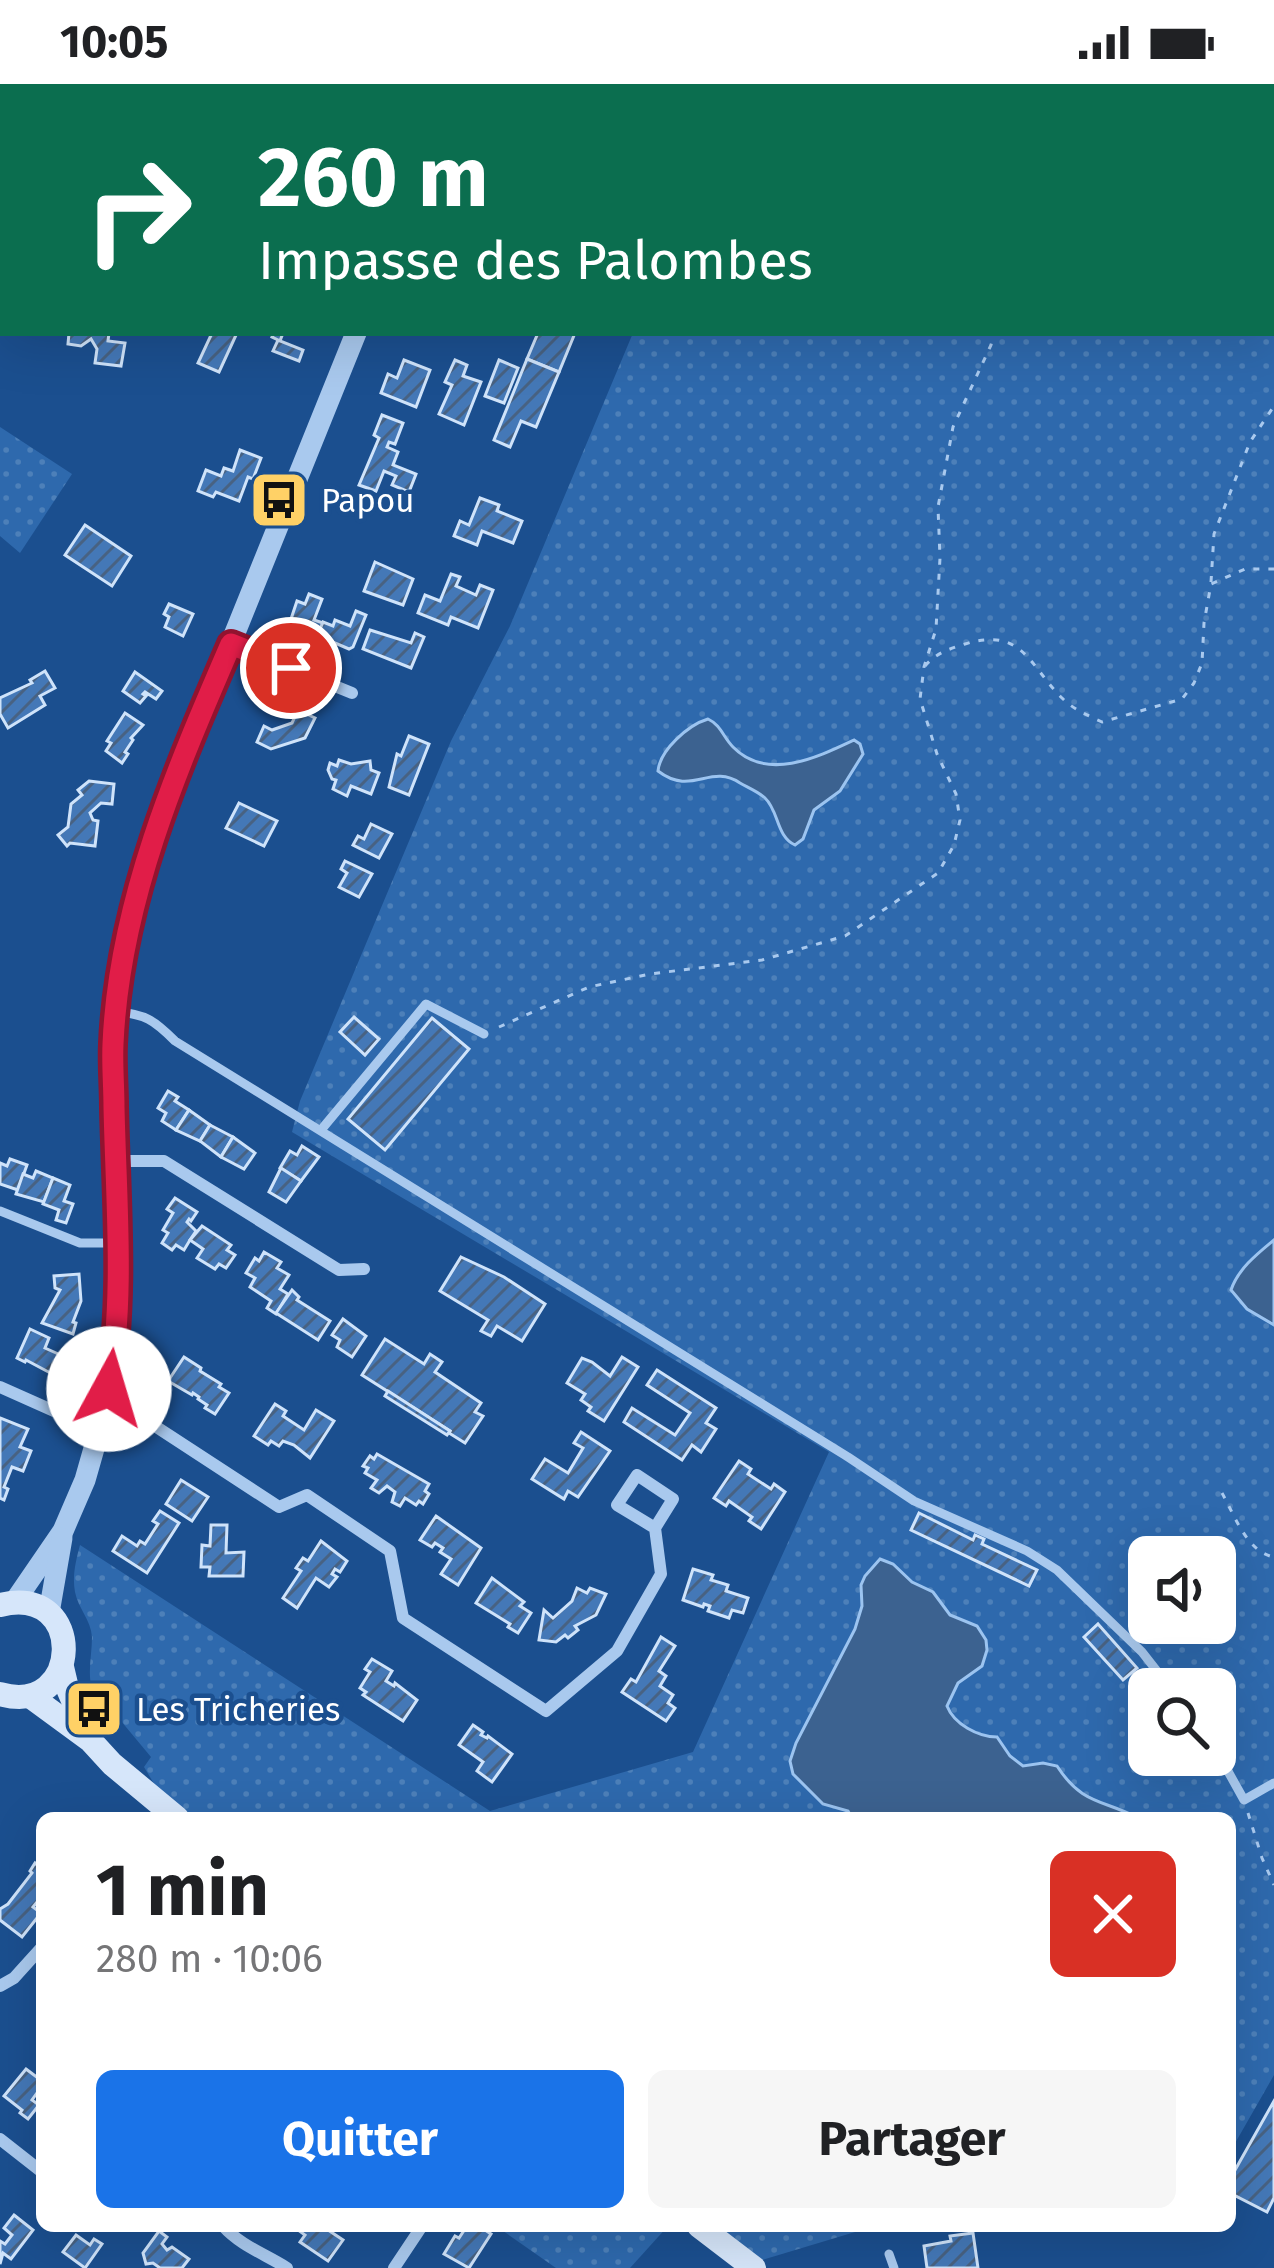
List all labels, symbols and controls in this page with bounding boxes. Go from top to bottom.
text: 10:05 [60,15,168,69]
text: 260 m [258,127,489,228]
icon: right [60,132,216,288]
text: Impasse des Palombes [258,229,813,293]
bus stop icon: Papou [248,469,310,531]
place label: Papou [321,481,414,521]
pin [240,617,342,719]
icon: arrive [258,635,324,701]
position arrow [46,1326,172,1452]
map controls [1128,1536,1236,1776]
button: sound [1128,1536,1236,1644]
button: search [1128,1668,1236,1776]
bus stop icon: Les Tricheries [63,1678,125,1740]
place label: Les Tricheries [136,1690,340,1730]
text: 1 min [96,1848,269,1934]
button: close [1050,1851,1176,1977]
text: 280 m · 10:06 [96,1936,323,1982]
button: Quitter [96,2070,624,2208]
button: Partager [648,2070,1176,2208]

